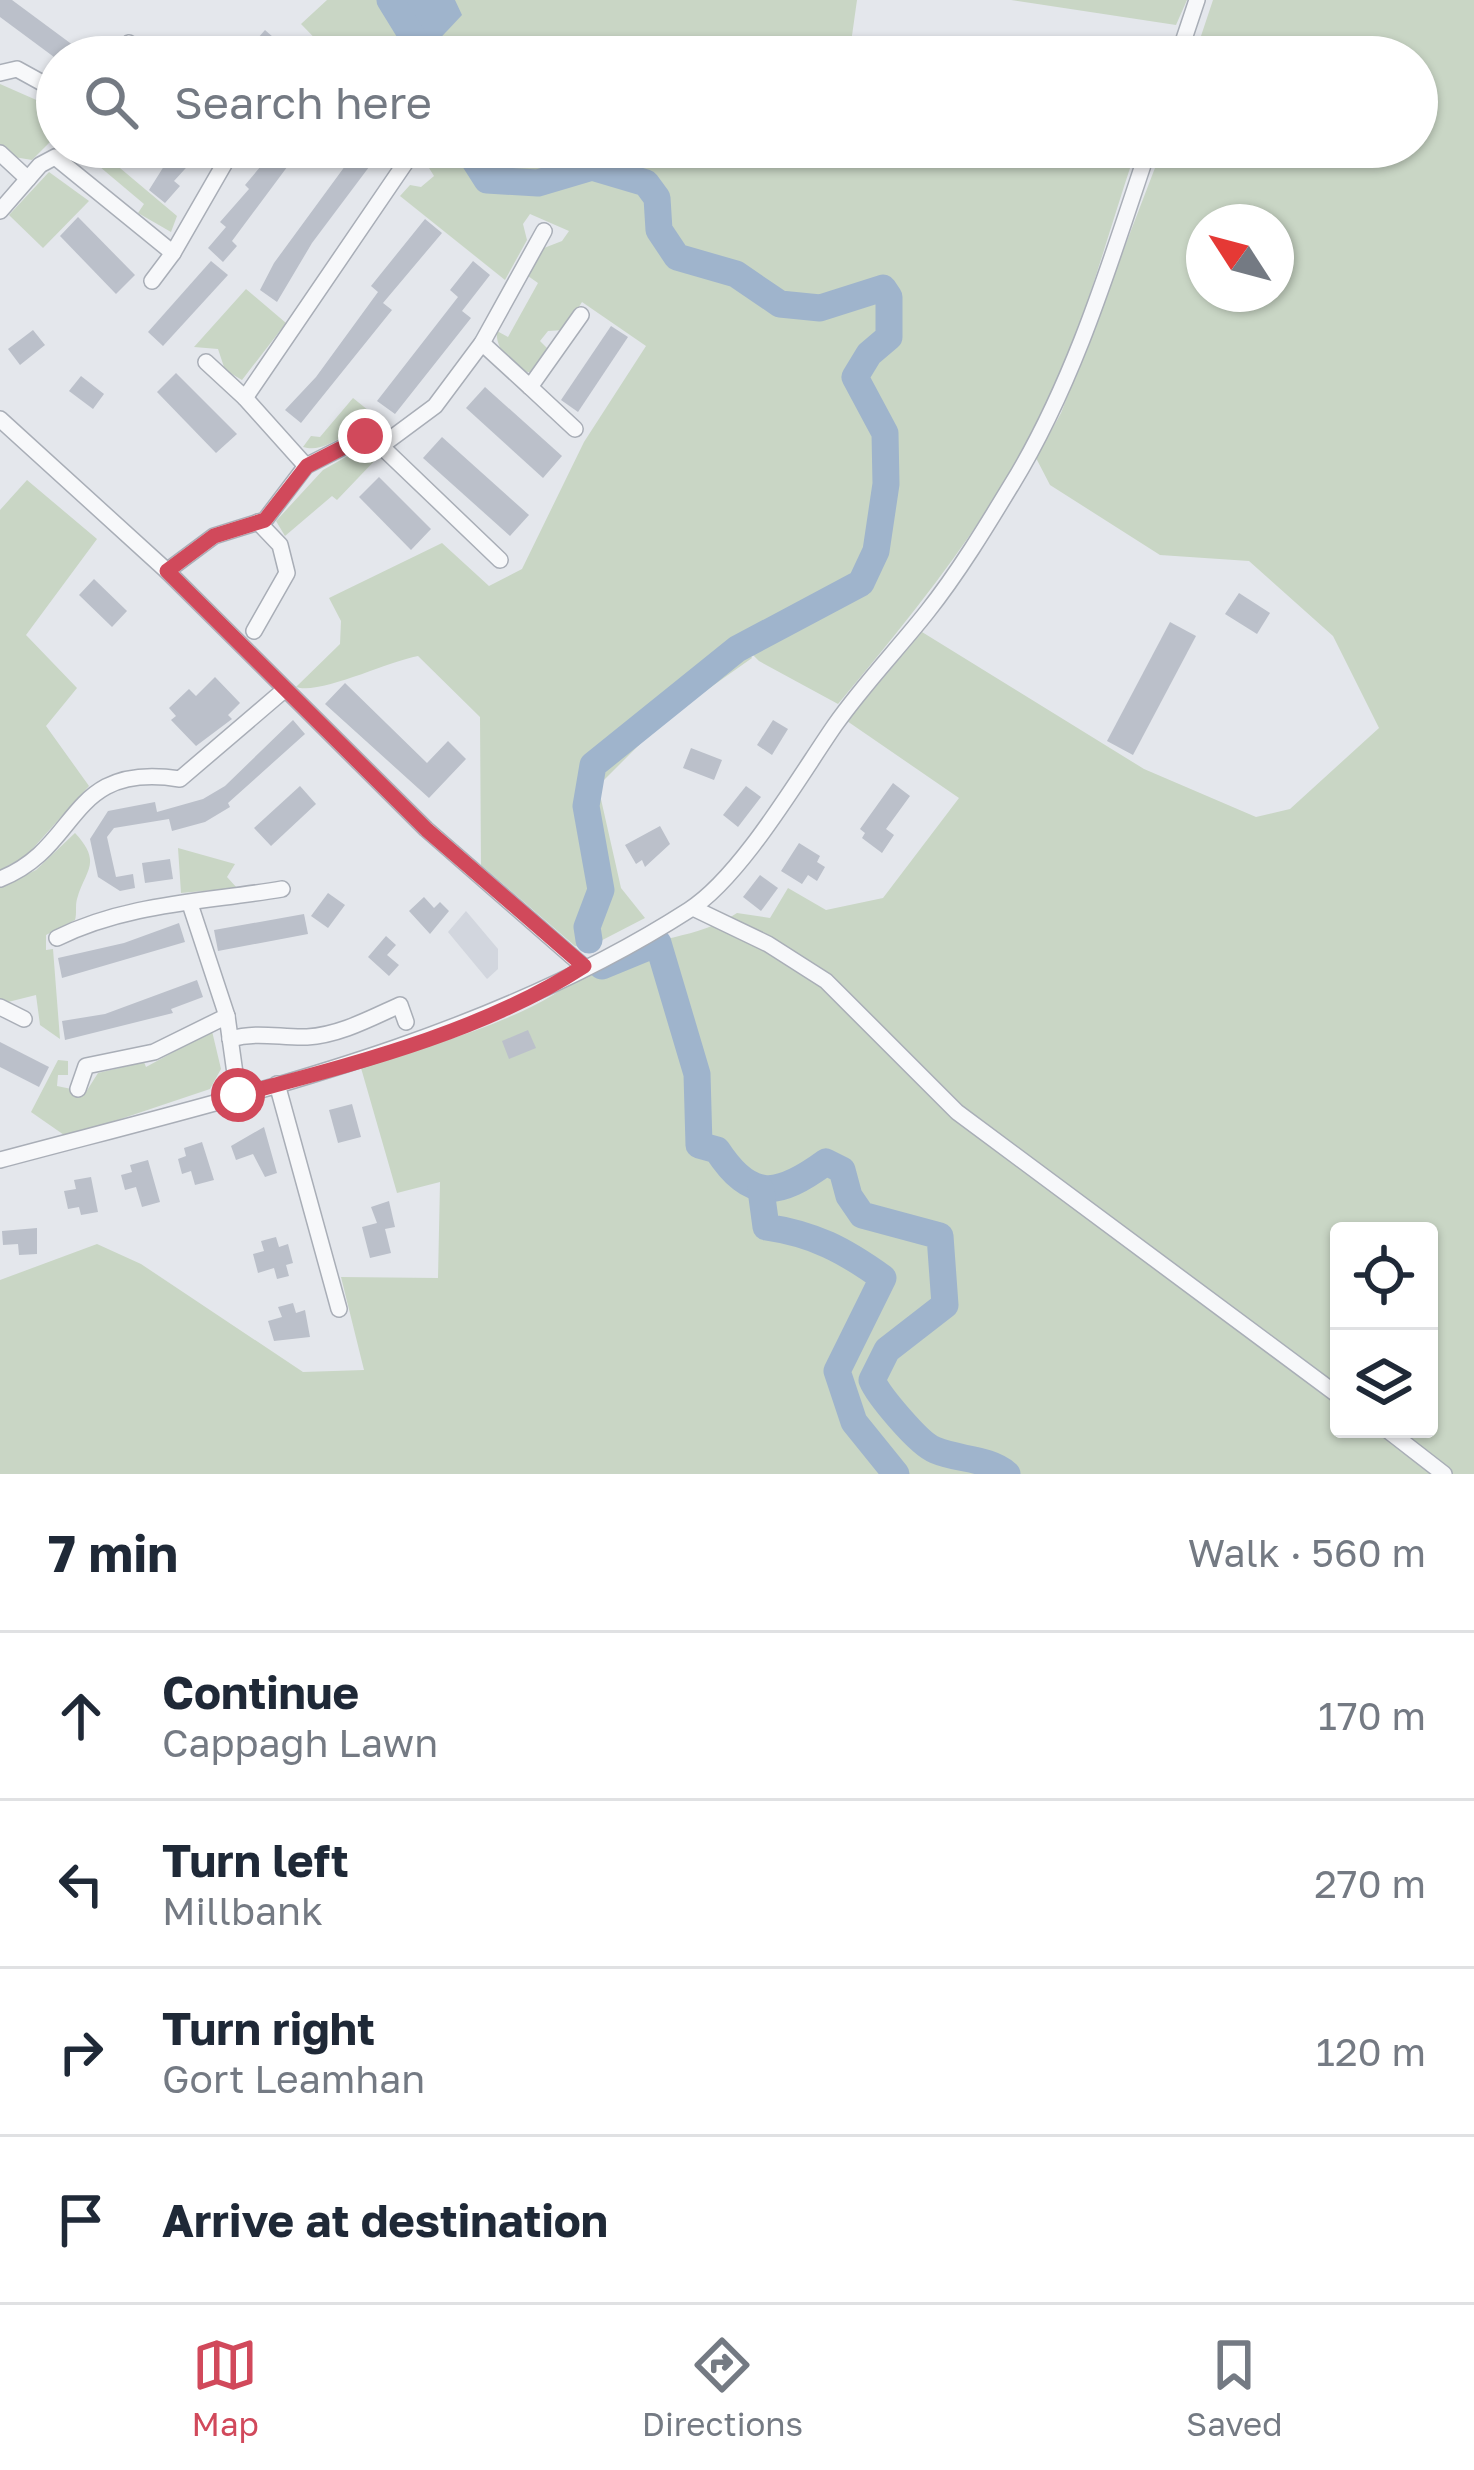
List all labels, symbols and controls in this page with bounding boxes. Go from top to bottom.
search box [36,36,1438,168]
icon: search [78,69,144,135]
text: Search here [174,75,432,129]
north arrow [1186,204,1294,312]
route end [338,409,392,463]
route start [211,1068,265,1122]
map controls [1330,1222,1438,1438]
button: locate [1330,1222,1438,1330]
button: layers [1330,1330,1438,1438]
text: 7 min [48,1522,178,1583]
text: Walk · 560 m [1188,1529,1426,1576]
text: Continue [162,1665,359,1719]
icon: ahead [48,1683,114,1749]
text: 170 m [1318,1692,1426,1739]
text: Cappagh Lawn [162,1719,438,1766]
text: Turn left [162,1833,349,1887]
icon: left [48,1851,114,1917]
text: 270 m [1314,1860,1426,1907]
text: Millbank [162,1887,323,1934]
text: Turn right [162,2001,375,2055]
icon: right [48,2019,114,2085]
text: 120 m [1316,2028,1426,2075]
text: Gort Leamhan [162,2055,425,2102]
icon: arrive [48,2187,114,2253]
text: Arrive at destination [162,2193,608,2247]
tab: Map [192,2332,259,2443]
tab: Directions [642,2332,803,2443]
tab: Saved [1186,2332,1282,2443]

